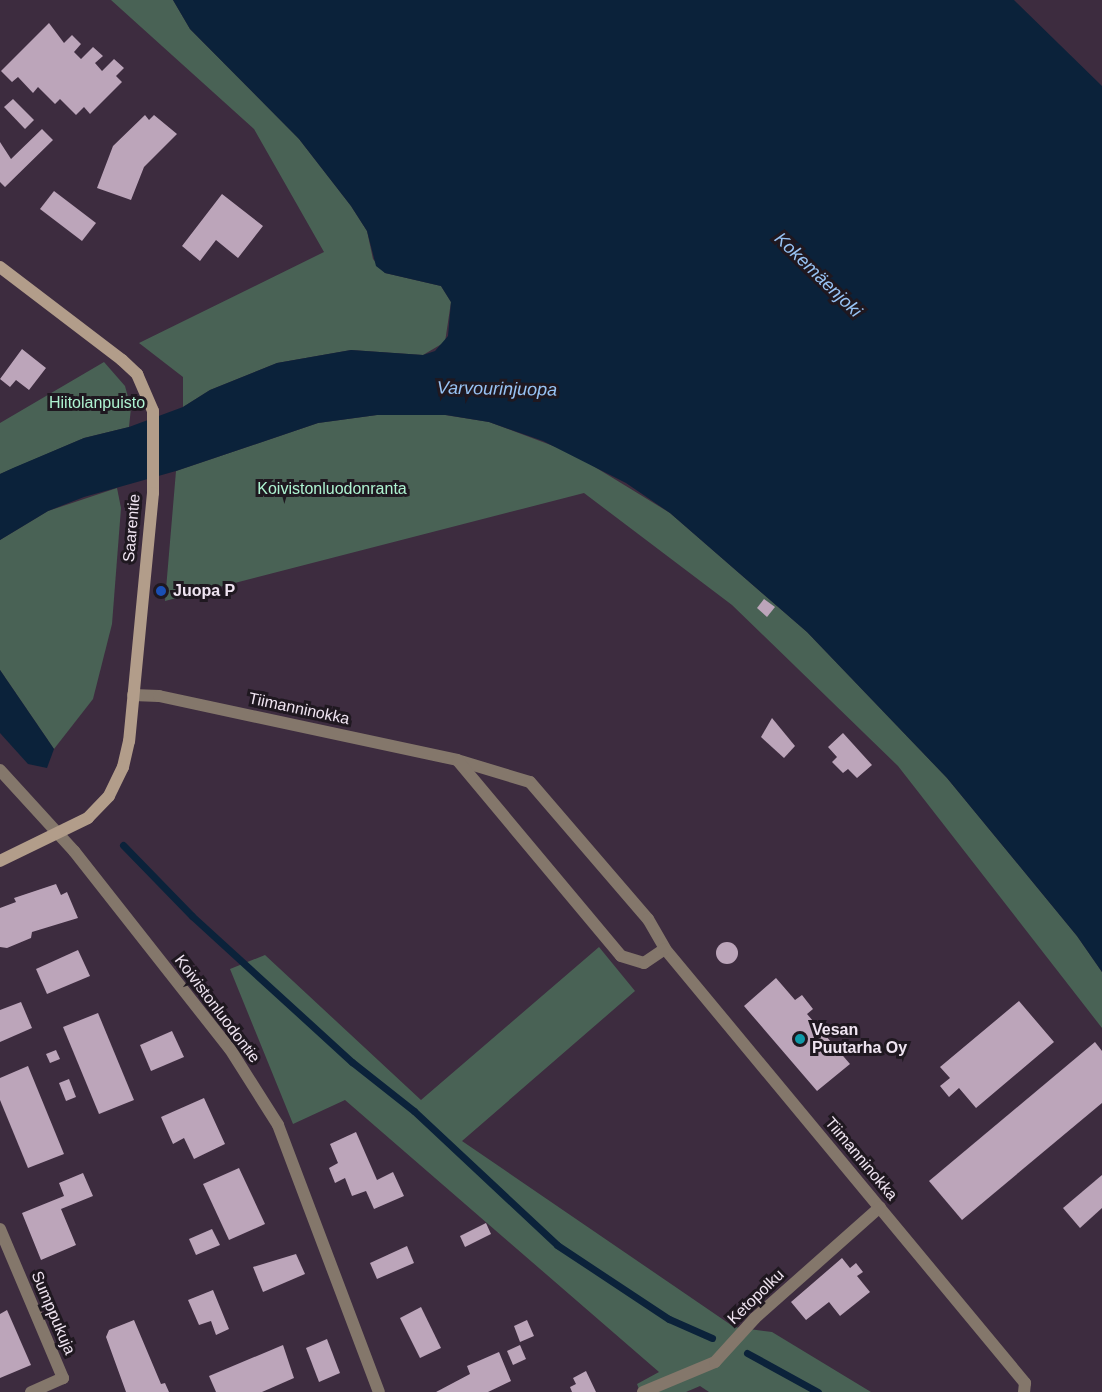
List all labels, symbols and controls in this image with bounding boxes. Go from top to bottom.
water label: Kokemäenjoki [770,228,866,322]
water label: Varvourinjuopa [437,377,557,401]
park label: Hiitolanpuisto [49,393,145,413]
park label: Koivistonluodonranta [257,479,407,499]
street label: Saarentie [119,493,145,563]
place label: Juopa P [173,581,235,601]
marker: Juopa P [154,584,168,598]
street label: Tiimanninokka [247,689,351,729]
street label: Koivistonluodontie [170,951,264,1067]
place label: Vesan Puutarha Oy [812,1020,907,1058]
marker: Vesan Puutarha Oy [793,1032,807,1046]
street label: Tiimanninokka [821,1114,901,1204]
street label: Ketopolku [724,1265,788,1329]
street label: Sumppukuja [27,1268,79,1358]

